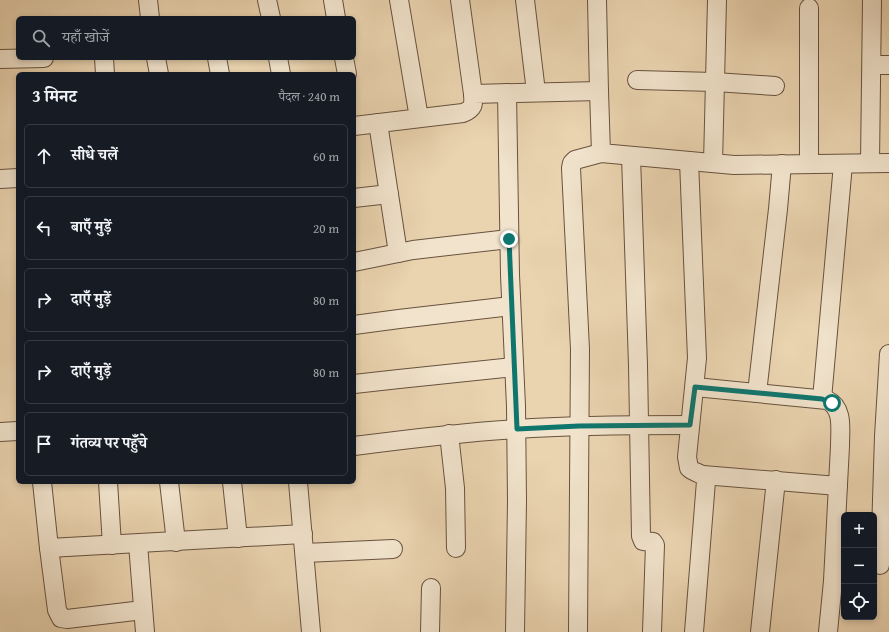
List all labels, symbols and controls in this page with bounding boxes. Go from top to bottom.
search box [16,16,356,60]
text: यहाँ खोजें [62,26,109,47]
icon: search [30,27,52,49]
text: 3 मिनट [32,83,77,108]
text: पैदल · 240 m [279,87,340,106]
text: सीधे चलें [71,144,118,165]
icon: ahead [33,145,55,167]
text: 60 m [313,147,339,166]
text: बाएँ मुड़ें [71,216,112,237]
icon: left [33,217,55,239]
text: 20 m [313,219,339,238]
route end [500,230,518,248]
text: दाएँ मुड़ें [71,288,111,309]
icon: right [33,289,55,311]
text: 80 m [313,291,339,310]
text: दाएँ मुड़ें [71,360,111,381]
icon: right [33,361,55,383]
text: 80 m [313,363,339,382]
route start [823,394,841,412]
text: गंतव्य पर पहुँचे [71,432,147,453]
icon: arrive [33,433,55,455]
map controls [841,512,877,620]
button: + [841,512,877,548]
button: − [841,548,877,584]
button: locate [841,584,877,620]

